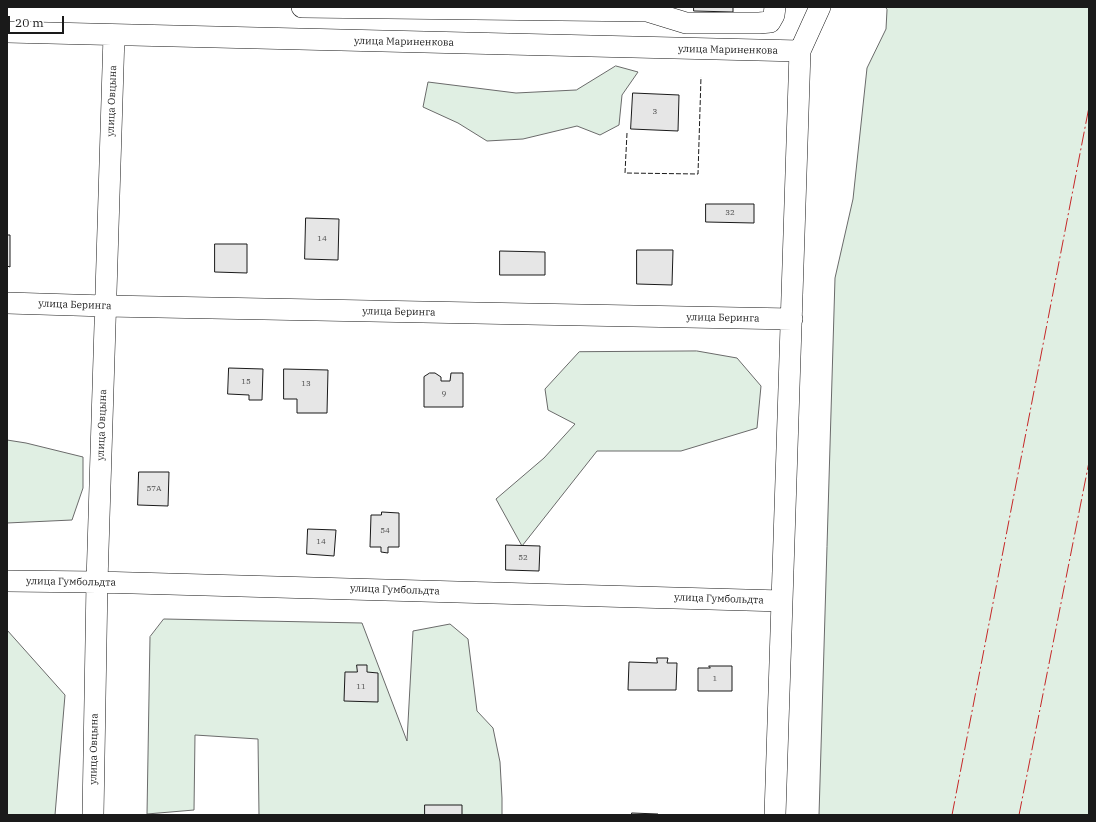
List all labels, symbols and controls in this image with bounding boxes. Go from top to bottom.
scale bar [10,8,66,34]
text: 20 m [15,15,44,30]
street label: улица Мариненкова [354,35,454,49]
street label: улица Мариненкова [678,43,778,57]
street label: улица Овцына [105,65,119,137]
house number: 3 [653,107,657,117]
house number: 32 [725,208,735,218]
house number: 14 [317,234,327,244]
street label: улица Беринга [38,298,112,312]
street label: улица Беринга [362,305,436,319]
street label: улица Беринга [686,311,760,325]
house number: 15 [241,377,251,387]
house number: 13 [301,379,311,389]
street label: улица Овцына [95,389,109,461]
house number: 9 [442,389,446,399]
house number: 57А [146,484,162,494]
house number: 54 [380,526,390,536]
house number: 14 [316,537,326,547]
house number: 52 [518,553,528,563]
street label: улица Гумбольдта [26,575,116,589]
street label: улица Гумбольдта [350,582,440,598]
street label: улица Гумбольдта [674,591,764,607]
house number: 1 [713,674,717,684]
house number: 11 [356,682,366,692]
street label: улица Овцына [87,713,101,785]

